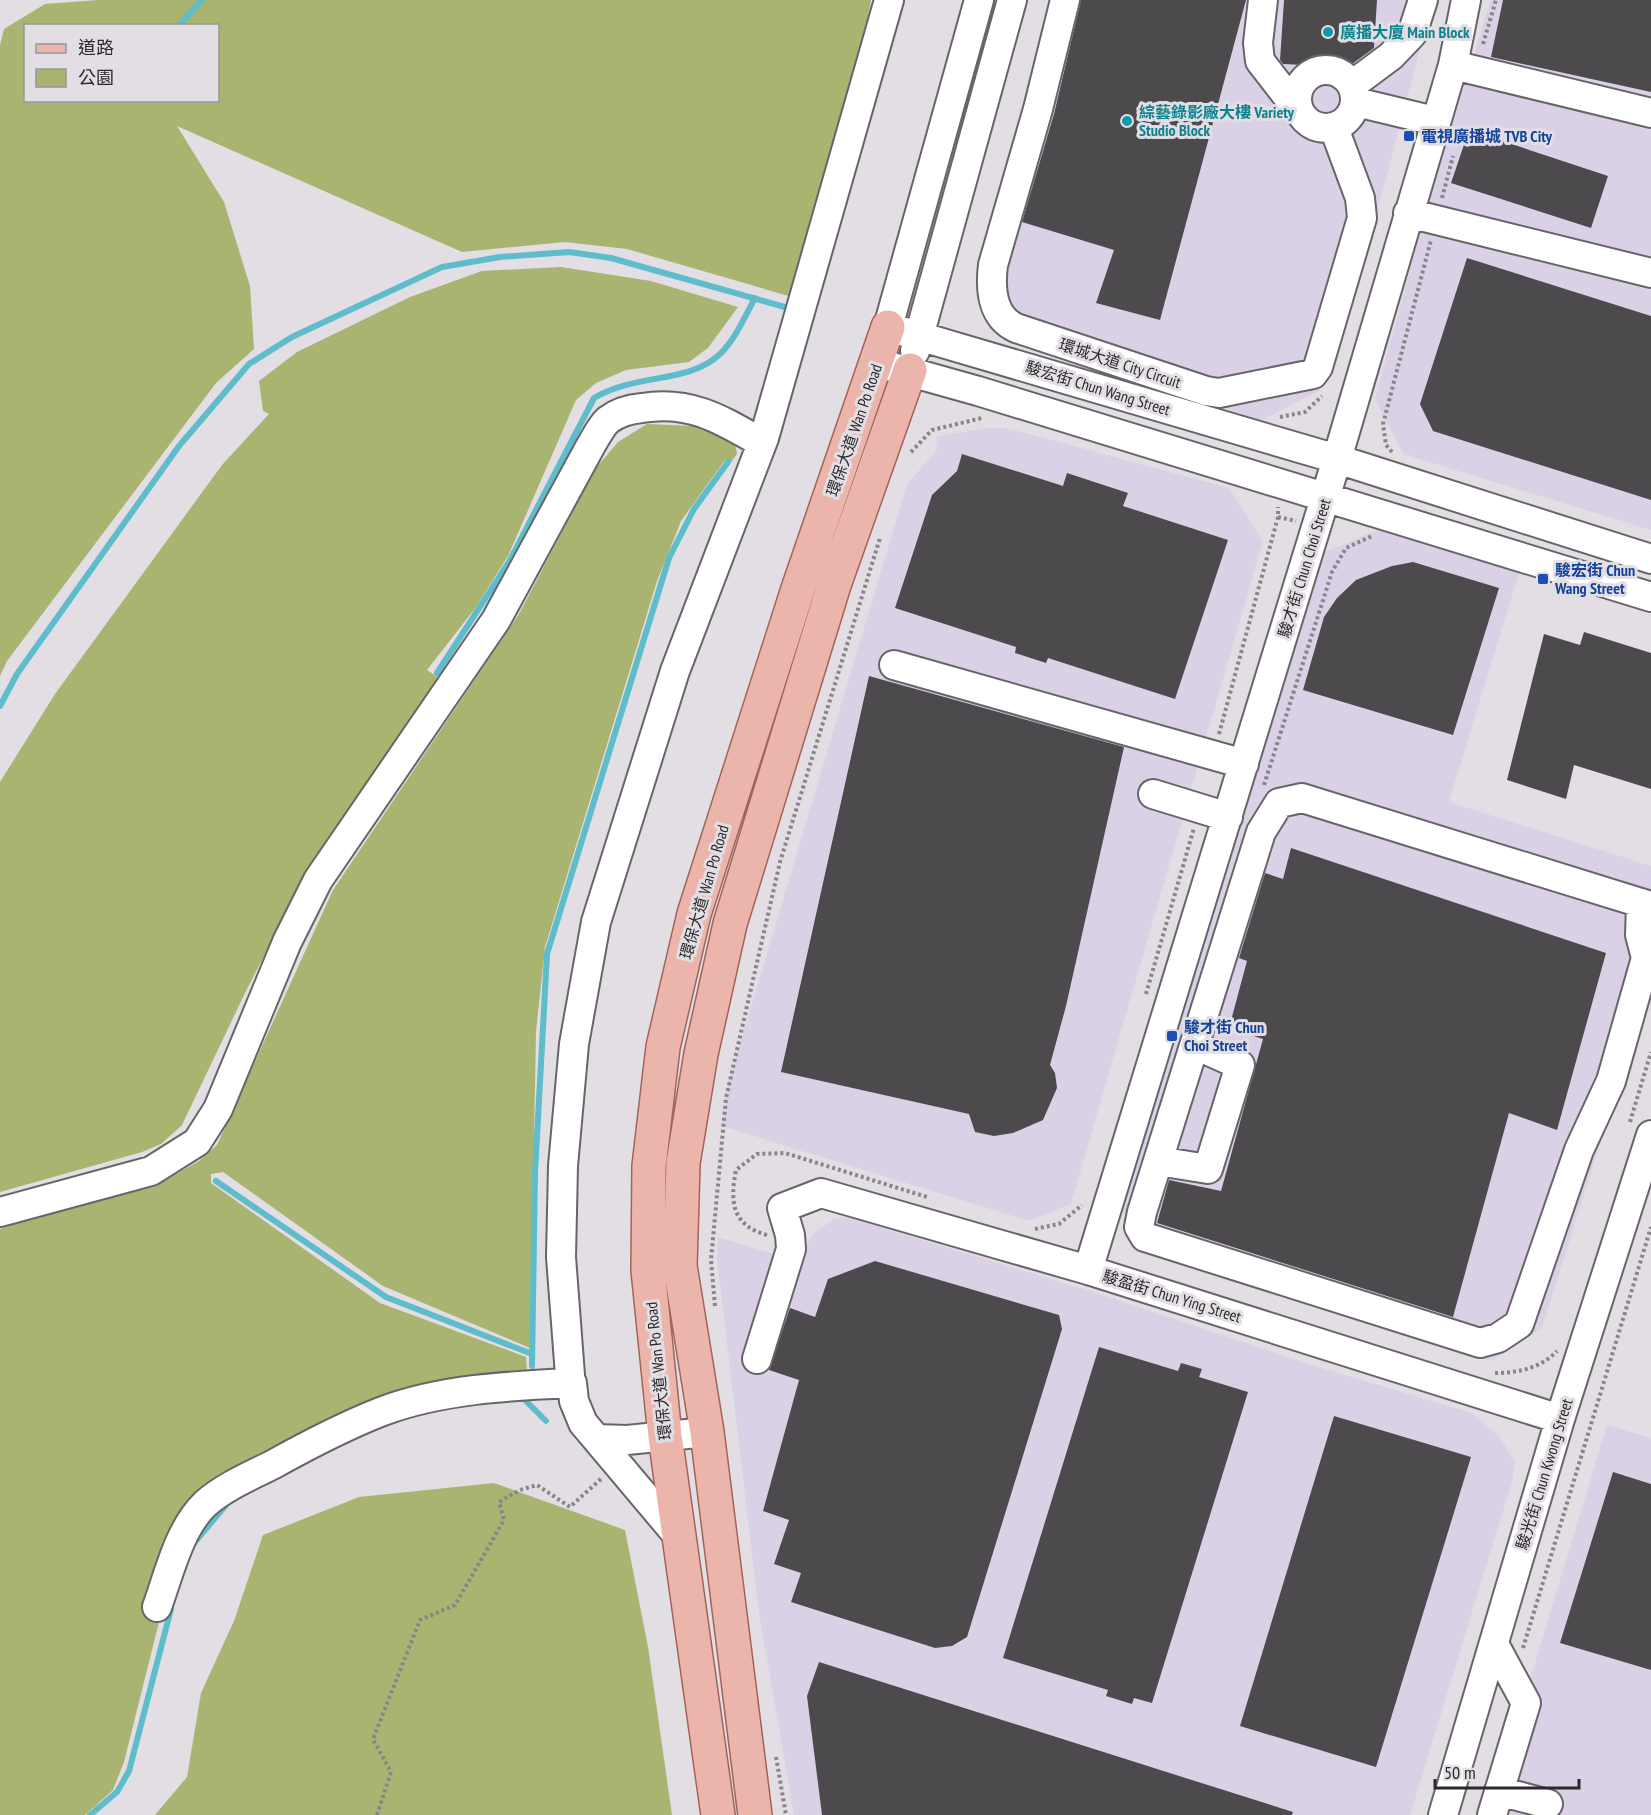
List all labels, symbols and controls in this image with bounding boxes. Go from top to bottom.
place label: 廣播大廈 Main Block [1340,22,1470,42]
legend [24,24,219,102]
marker: 廣播大廈 Main Block [1321,25,1335,39]
text: 道路 [78,36,114,59]
text: 公園 [78,66,114,89]
place label: 綜藝錄影廠大樓 Variety Studio Block [1139,102,1295,140]
marker: 綜藝錄影廠大樓 Variety Studio Block [1120,114,1134,128]
place label: 電視廣播城 TVB City [1421,126,1553,146]
marker: 電視廣播城 TVB City [1402,129,1416,143]
street label: 環城大道 City Circuit [1056,334,1184,392]
street label: 駿宏街 Chun Wang Street [1023,357,1173,420]
street label: 環保大道 Wan Po Road [822,361,886,499]
street label: 駿才街 Chun Choi Street [1273,495,1335,640]
place label: 駿宏街 Chun Wang Street [1554,560,1635,598]
marker: 駿宏街 Chun Wang Street [1536,572,1550,586]
street label: 環保大道 Wan Po Road [675,822,733,961]
place label: 駿才街 Chun Choi Street [1184,1017,1264,1055]
marker: 駿才街 Chun Choi Street [1165,1029,1179,1043]
street label: 駿盈街 Chun Ying Street [1100,1265,1244,1327]
street label: 環保大道 Wan Po Road [641,1301,675,1441]
street label: 駿光街 Chun Kwong Street [1511,1395,1577,1552]
scale bar [1435,1752,1579,1790]
text: 50 m [1444,1761,1476,1784]

